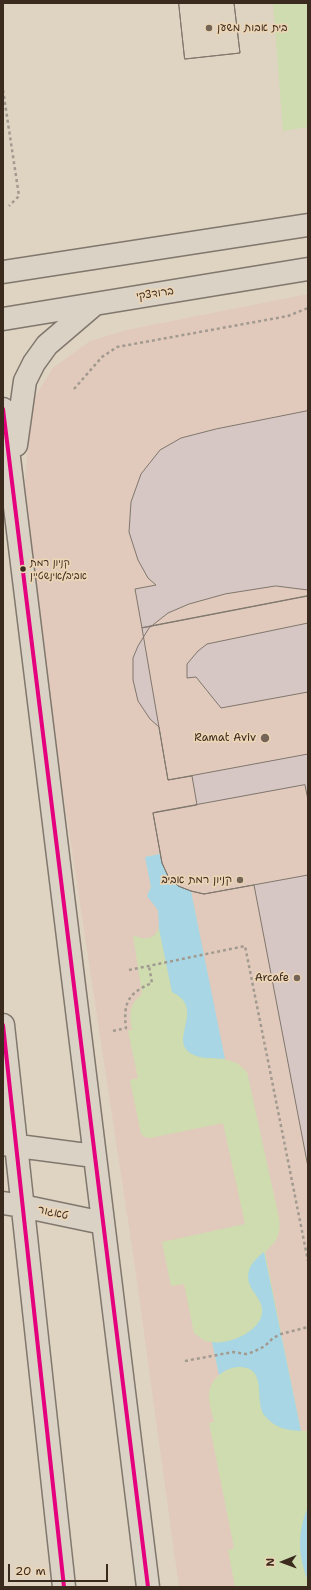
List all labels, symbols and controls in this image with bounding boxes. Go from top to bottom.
place label: בית אבות משען [217,21,287,35]
marker: בית אבות משען [204,23,214,33]
street label: ברודצקי [135,285,175,303]
place label: קניון רמת אביב/אינשטיין [30,557,87,580]
marker: קניון רמת אביב/אינשטיין [18,564,28,574]
place label: Ramat Aviv [194,731,256,745]
marker: Ramat Aviv [259,732,271,744]
place label: קניון רמת אביב [161,873,232,887]
marker: קניון רמת אביב [235,875,245,885]
place label: Arcafe [255,971,289,985]
marker: Arcafe [292,973,302,983]
street label: טאגור [36,1203,70,1223]
north arrow [263,1542,303,1582]
scale bar [10,1556,110,1582]
text: N [263,1558,278,1567]
text: 20 m [15,1563,46,1579]

